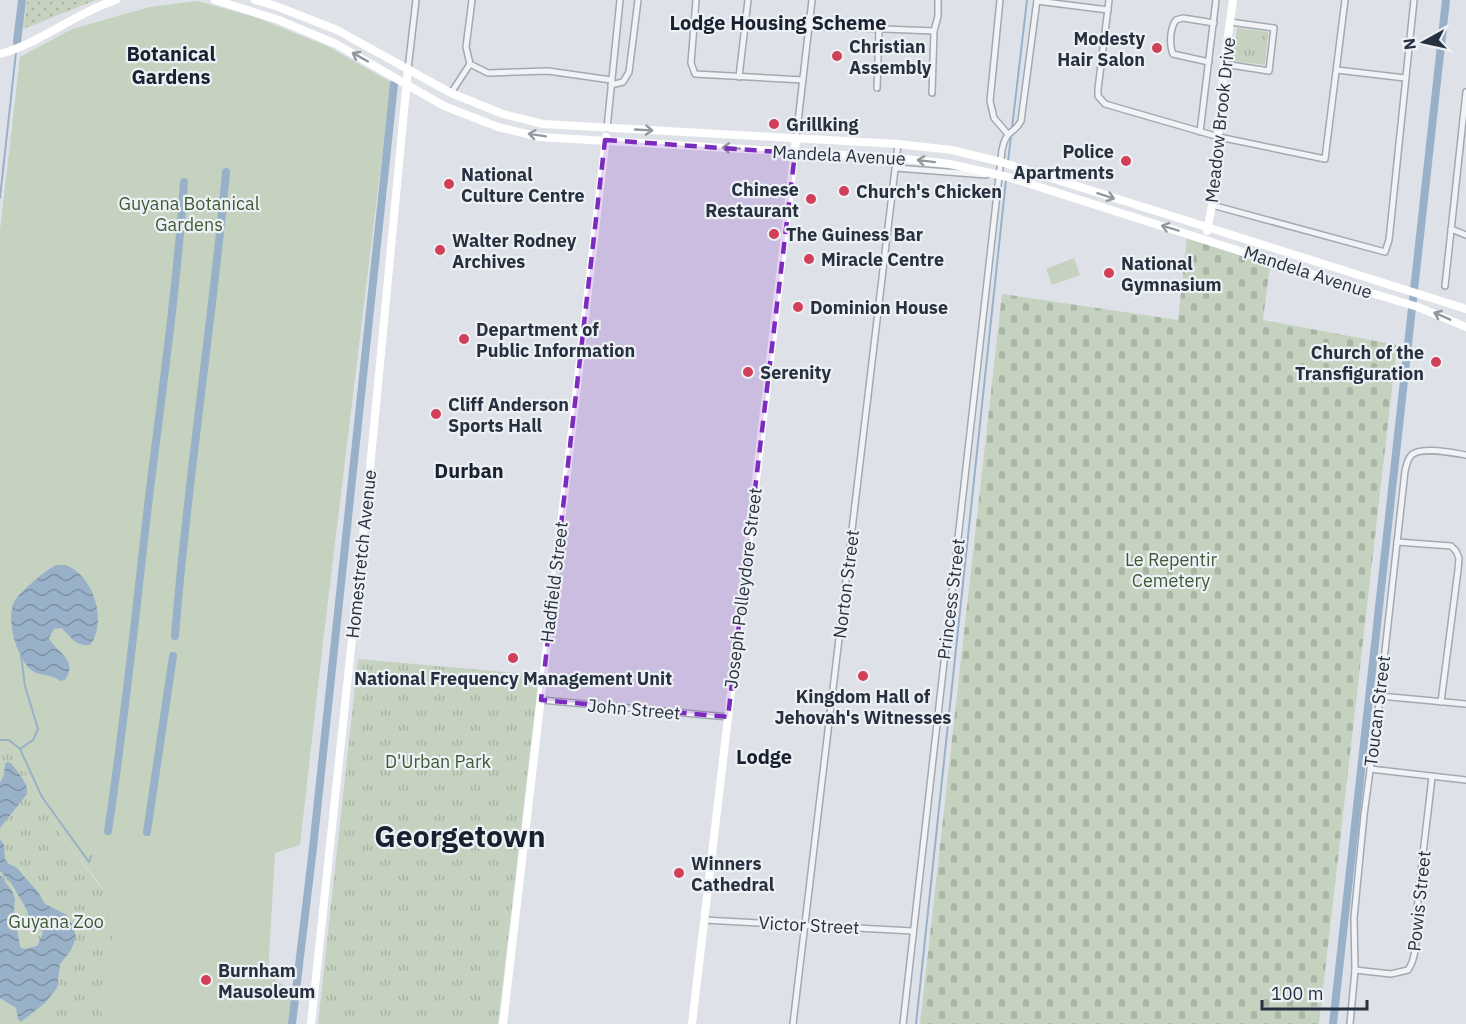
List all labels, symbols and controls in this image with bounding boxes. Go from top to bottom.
district label: Lodge Housing Scheme [670,9,886,36]
north arrow [1394,12,1454,72]
place label: Modesty Hair Salon [1057,27,1145,71]
place label: Christian Assembly [849,35,932,79]
street label: Meadow Brook Drive [1200,36,1240,204]
text: N [1398,37,1420,51]
district label: Botanical Gardens [127,40,215,90]
marker: Modesty Hair Salon [1150,41,1164,55]
marker: Christian Assembly [830,49,844,63]
one-way arrow [351,51,369,62]
place label: Grillking [786,113,858,136]
marker: Grillking [767,117,781,131]
one-way arrow [633,125,653,136]
one-way arrow [527,130,547,141]
street label: Mandela Avenue [772,140,906,170]
place label: Police Apartments [1013,140,1114,184]
one-way arrow [722,143,742,154]
marker: Police Apartments [1119,154,1133,168]
one-way arrow [916,155,936,166]
place label: National Culture Centre [461,163,585,207]
marker: National Culture Centre [442,177,456,191]
place label: Chinese Restaurant [705,178,799,222]
place label: Church's Chicken [856,180,1002,203]
marker: Church's Chicken [837,184,851,198]
park label: Guyana Botanical Gardens [118,192,260,236]
marker: Chinese Restaurant [804,192,818,206]
one-way arrow [1096,192,1115,203]
one-way arrow [1161,222,1180,233]
place label: The Guiness Bar [786,223,923,246]
marker: The Guiness Bar [767,227,781,241]
place label: Walter Rodney Archives [452,229,577,273]
street label: Mandela Avenue [1241,240,1375,304]
marker: Walter Rodney Archives [433,243,447,257]
place label: Miracle Centre [821,248,944,271]
marker: Miracle Centre [802,252,816,266]
place label: National Gymnasium [1121,252,1222,296]
marker: National Gymnasium [1102,266,1116,280]
place label: Dominion House [810,296,948,319]
marker: Dominion House [791,300,805,314]
one-way arrow [1434,310,1452,322]
place label: Department of Public Information [476,318,635,362]
marker: Department of Public Information [457,332,471,346]
place label: Church of the Transfiguration [1295,341,1424,385]
marker: Church of the Transfiguration [1429,355,1443,369]
place label: Serenity [760,361,831,384]
marker: Serenity [741,365,755,379]
place label: Cliff Anderson Sports Hall [448,393,569,437]
marker: Cliff Anderson Sports Hall [429,407,443,421]
district label: Durban [434,457,504,484]
street label: Homestretch Avenue [341,468,381,640]
street label: Joseph Polleydore Street [719,486,767,690]
street label: Hadfield Street [535,520,573,644]
street label: Norton Street [828,528,864,640]
street label: Princess Street [932,537,970,661]
park label: Le Repentir Cemetery [1125,548,1217,592]
marker: National Frequency Management Unit [506,651,520,665]
street label: Toucan Street [1359,654,1395,768]
place label: National Frequency Management Unit [354,667,672,690]
marker: Kingdom Hall of Jehovah's Witnesses [856,669,870,683]
place label: Kingdom Hall of Jehovah's Witnesses [775,685,951,729]
street label: John Street [587,693,681,725]
district label: Lodge [736,743,792,770]
park label: D'Urban Park [385,750,492,773]
district label: Georgetown [374,816,546,855]
street label: Powis Street [1402,849,1436,953]
place label: Winners Cathedral [691,852,775,896]
marker: Winners Cathedral [672,866,686,880]
park label: Guyana Zoo [8,910,104,933]
street label: Victor Street [758,911,860,939]
place label: Burnham Mausoleum [218,959,315,1003]
marker: Burnham Mausoleum [199,973,213,987]
scale bar [1262,973,1367,1011]
text: 100 m [1271,982,1323,1005]

